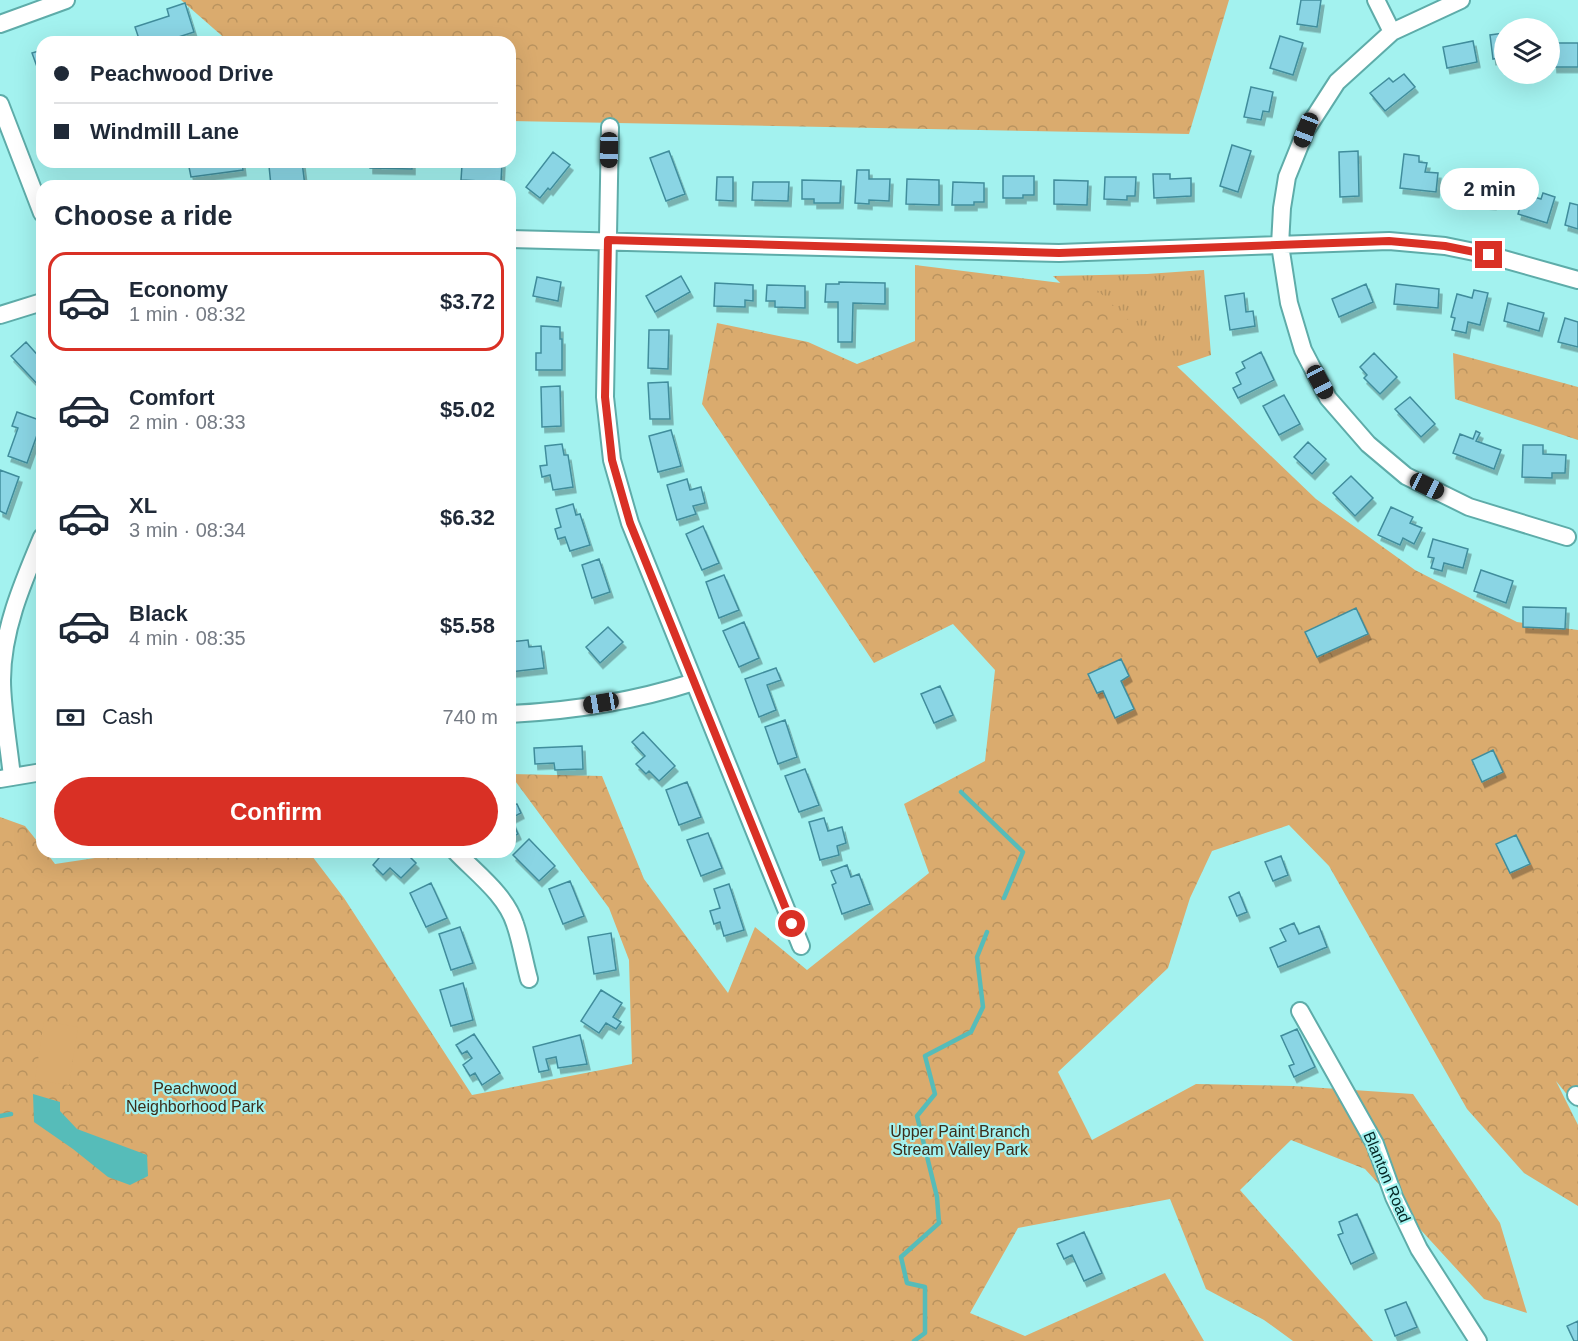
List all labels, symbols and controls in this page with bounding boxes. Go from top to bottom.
map controls [1494,18,1560,84]
button: layers [1494,18,1560,84]
text: Peachwood Drive [90,61,273,86]
car [1291,110,1321,150]
text: Windmill Lane [90,119,239,144]
car [600,132,618,168]
callout: 2 min [1440,168,1538,210]
text: 2 min [1463,178,1516,200]
text: Choose a ride [54,201,233,231]
route end [1475,241,1502,268]
icon: car [57,275,111,329]
text: Economy [129,277,228,302]
text: $3.72 [440,289,495,314]
text: 1 min · 08:32 [129,303,246,325]
car [1304,362,1336,402]
icon: car [57,383,111,437]
text: Comfort [129,385,215,410]
text: $5.02 [440,397,495,422]
text: 2 min · 08:33 [129,411,246,433]
car [1407,470,1447,502]
icon: car [57,491,111,545]
text: XL [129,493,157,518]
text: $6.32 [440,505,495,530]
text: 3 min · 08:34 [129,519,246,541]
icon: car [57,599,111,653]
text: Black [129,601,188,626]
text: $5.58 [440,613,495,638]
text: 4 min · 08:35 [129,627,246,649]
car [582,691,620,715]
icon: cash [54,701,87,734]
text: Cash [102,704,153,729]
text: 740 m [442,706,498,728]
button: Confirm [54,777,498,846]
route start [778,910,805,937]
park label: Peachwood Neighborhood Park [126,1080,265,1115]
park label: Upper Paint Branch Stream Valley Park [890,1123,1030,1158]
street label: Blanton Road [1360,1129,1414,1225]

